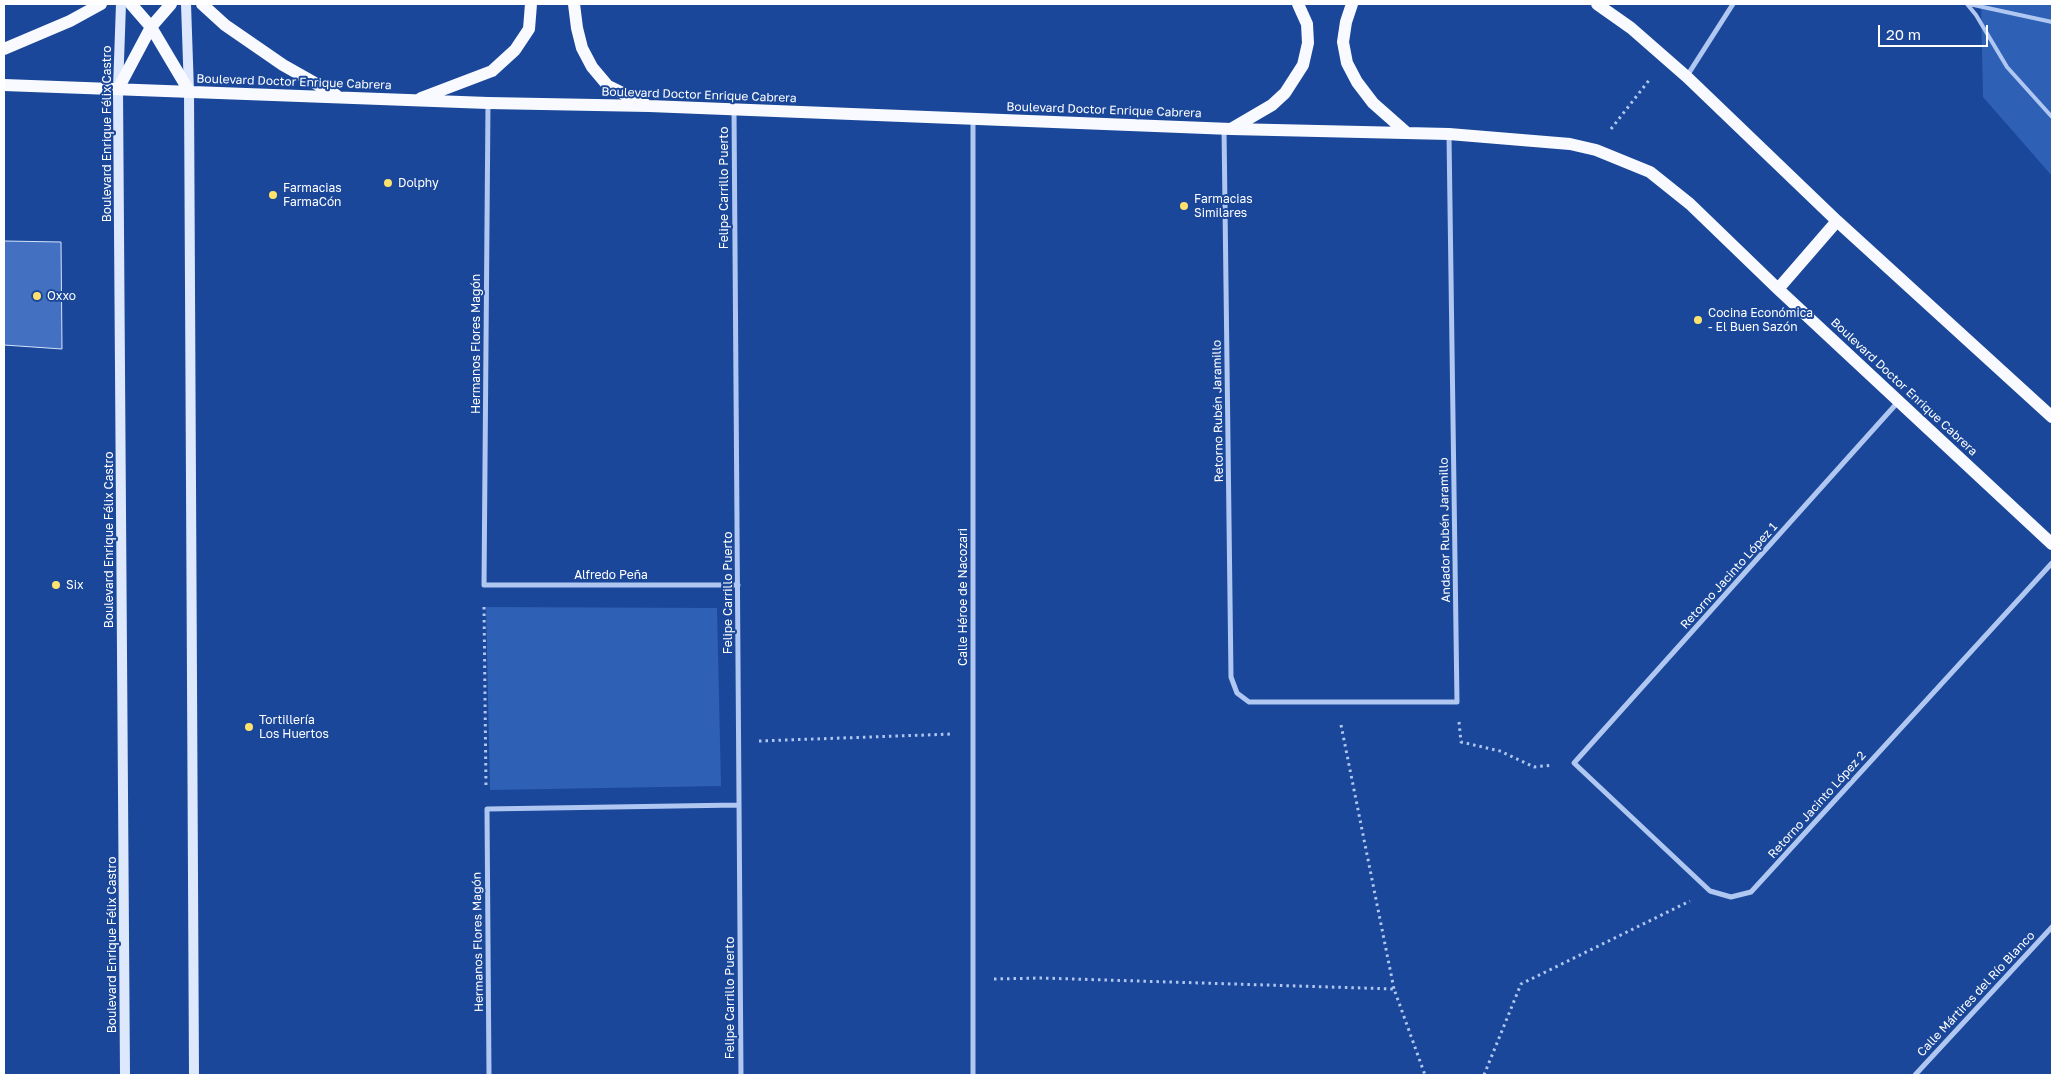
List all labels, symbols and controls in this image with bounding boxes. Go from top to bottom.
scale bar [1881,15,1991,47]
text: 20 m [1886,25,1921,43]
street label: Boulevard Enrique Félix Castro [100,46,114,222]
street label: Boulevard Doctor Enrique Cabrera [196,71,392,93]
street label: Boulevard Doctor Enrique Cabrera [601,84,797,106]
street label: Boulevard Doctor Enrique Cabrera [1006,99,1202,121]
street label: Felipe Carrillo Puerto [717,127,731,249]
place label: Dolphy [398,176,439,190]
marker: Dolphy [382,177,394,189]
place label: Farmacias FarmaCón [283,181,342,209]
marker: Farmacias FarmaCón [267,189,279,201]
place label: Farmacias Similares [1194,192,1253,220]
marker: Farmacias Similares [1178,200,1190,212]
street label: Hermanos Flores Magón [469,274,483,414]
place label: Oxxo [47,289,76,303]
marker: Oxxo [31,290,43,302]
place label: Cocina Económica - El Buen Sazón [1708,306,1813,334]
marker: Cocina Económica - El Buen Sazón [1692,314,1704,326]
street label: Boulevard Doctor Enrique Cabrera [1828,315,1980,459]
street label: Retorno Rubén Jaramillo [1210,340,1226,482]
street label: Boulevard Enrique Félix Castro [102,452,116,628]
street label: Andador Rubén Jaramillo [1437,457,1453,603]
street label: Retorno Jacinto López 1 [1678,520,1780,632]
street label: Calle Héroe de Nacozari [956,528,970,666]
street label: Felipe Carrillo Puerto [721,532,735,654]
street label: Alfredo Peña [574,568,648,582]
place label: Six [66,578,83,592]
marker: Six [50,579,62,591]
place label: Tortillería Los Huertos [259,713,329,741]
marker: Tortillería Los Huertos [243,721,255,733]
street label: Retorno Jacinto López 2 [1765,749,1869,861]
street label: Boulevard Enrique Félix Castro [105,857,119,1033]
street label: Hermanos Flores Magón [470,872,486,1012]
street label: Calle Mártires del Río Blanco [1914,928,2038,1060]
street label: Felipe Carrillo Puerto [723,937,737,1059]

